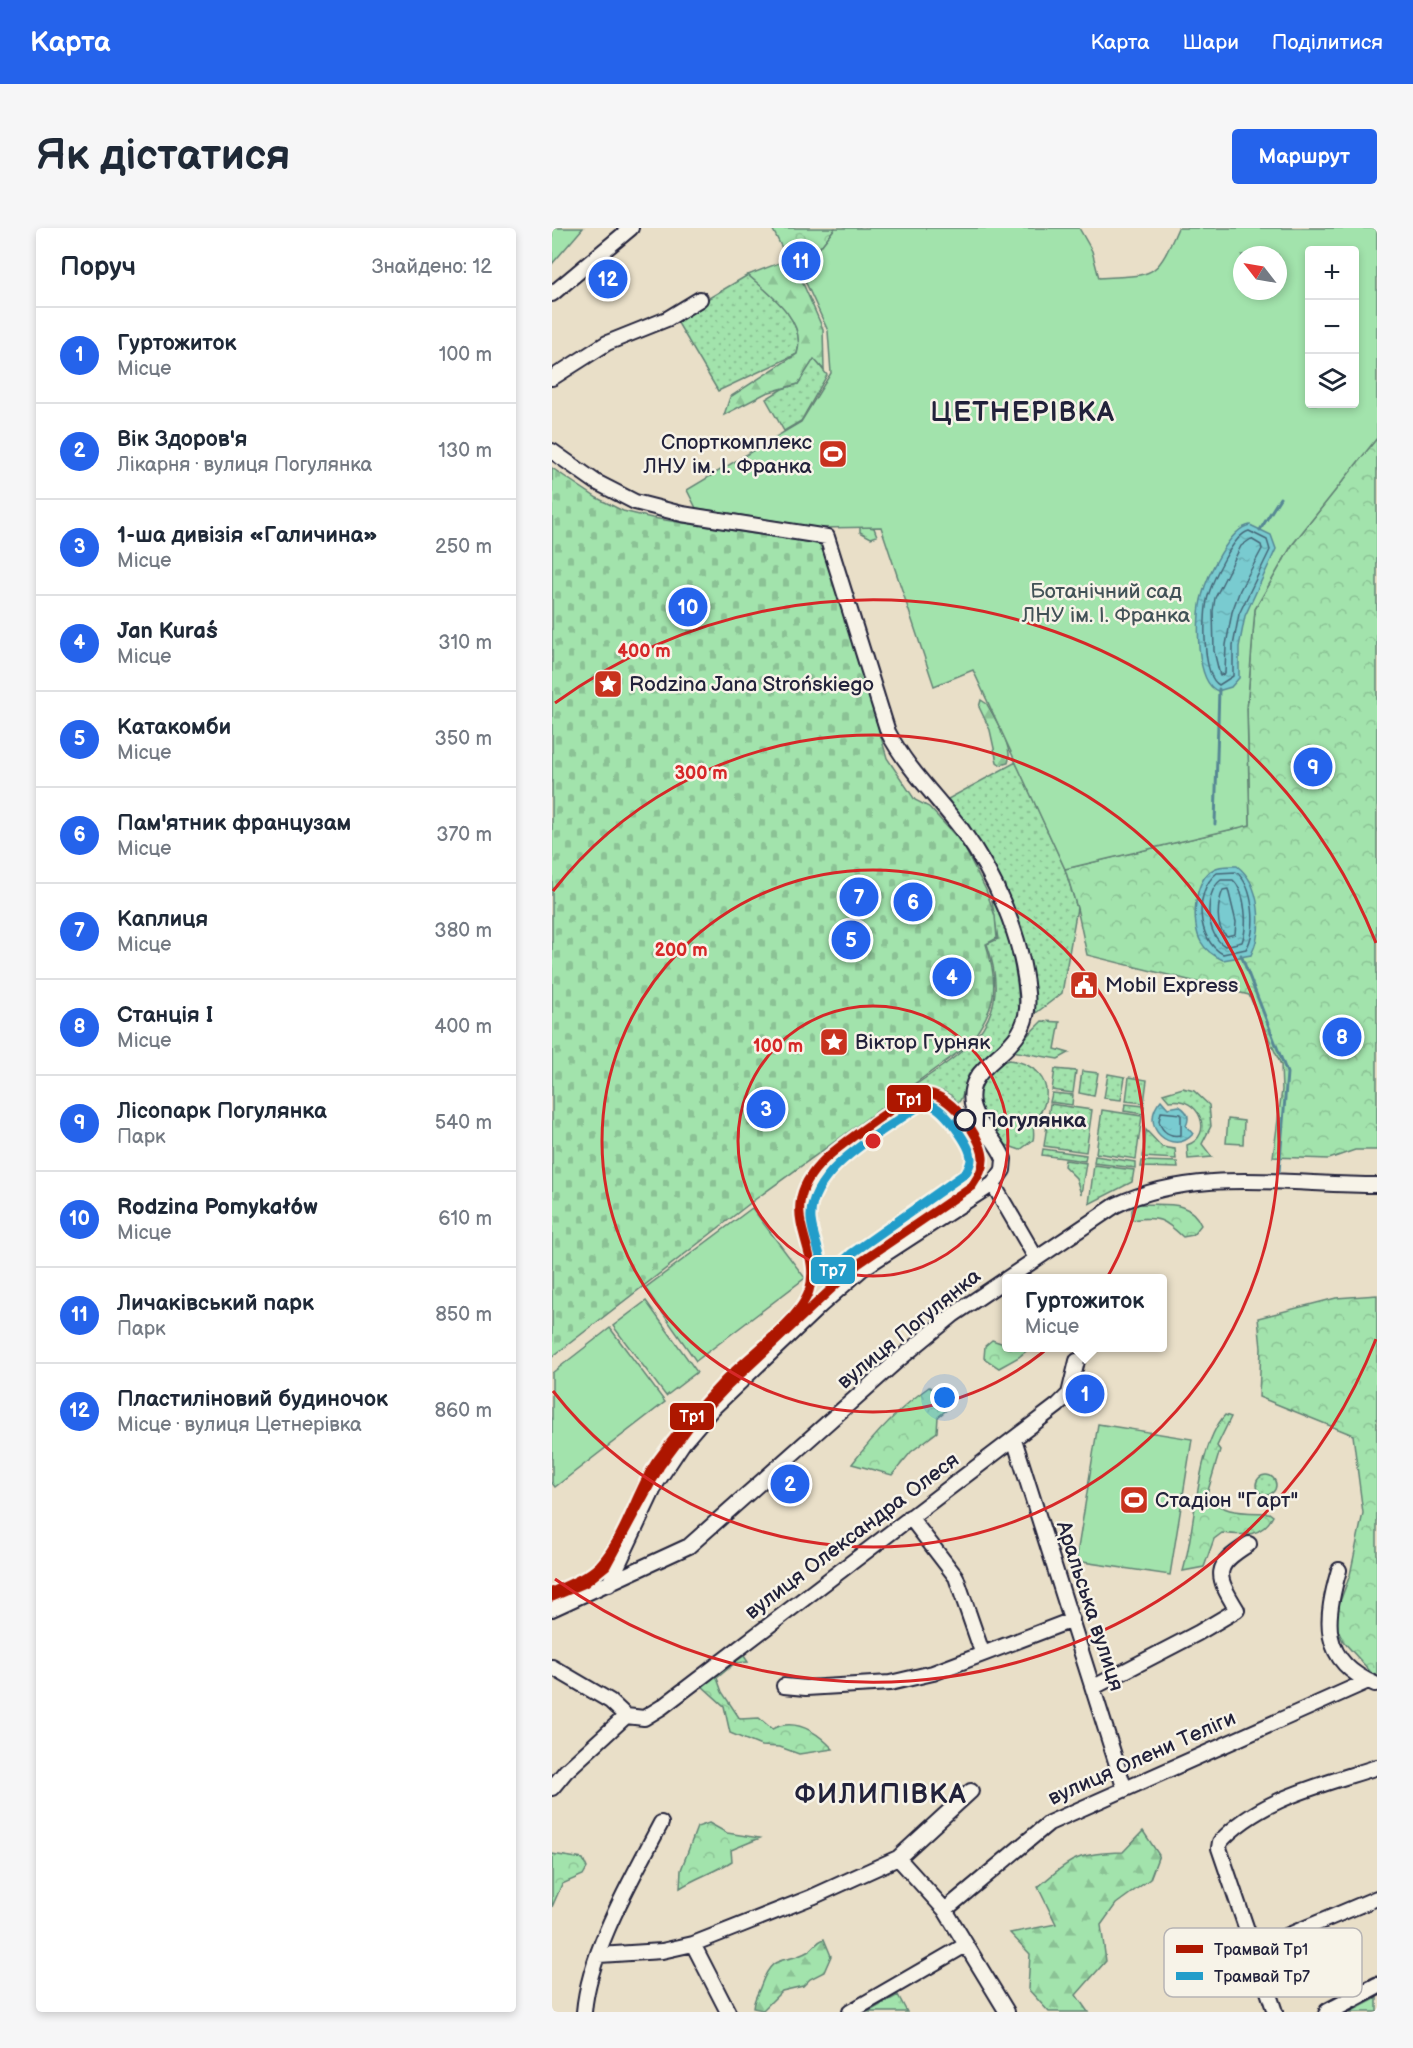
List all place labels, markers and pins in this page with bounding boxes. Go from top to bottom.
pin: 11 [782,238,820,284]
pin: 12 [588,256,628,302]
place label: Спорткомплекс ЛНУ ім. І. Франка [643,430,813,479]
sports icon: Спорткомплекс ЛНУ ім. І. Франка [817,438,849,470]
pin: 10 [668,584,708,629]
place icon: Rodzina Jana Strońskiego [592,668,624,700]
place label: Rodzina Jana Strońskiego [629,672,874,697]
pin: 9 [1294,744,1332,790]
pin: 7 [840,874,878,920]
pin: 6 [894,880,932,924]
pin: 5 [832,918,870,962]
pin: 4 [932,954,972,999]
public building icon: Mobil Express [1068,969,1100,1001]
place label: Mobil Express [1105,973,1238,998]
pin: 8 [1322,1014,1362,1060]
place icon: Віктор Гурняк [818,1026,850,1058]
place label: Віктор Гурняк [855,1030,990,1055]
pin: 3 [746,1086,786,1132]
place label: Погулянка [981,1108,1087,1133]
marker: Погулянка [954,1109,976,1131]
centre of rings [863,1131,883,1151]
pin: 1 [1066,1372,1104,1416]
pin: 2 [770,1462,810,1506]
sports icon: Стадіон "Гарт" [1118,1484,1150,1516]
place label: Стадіон "Гарт" [1155,1488,1298,1513]

